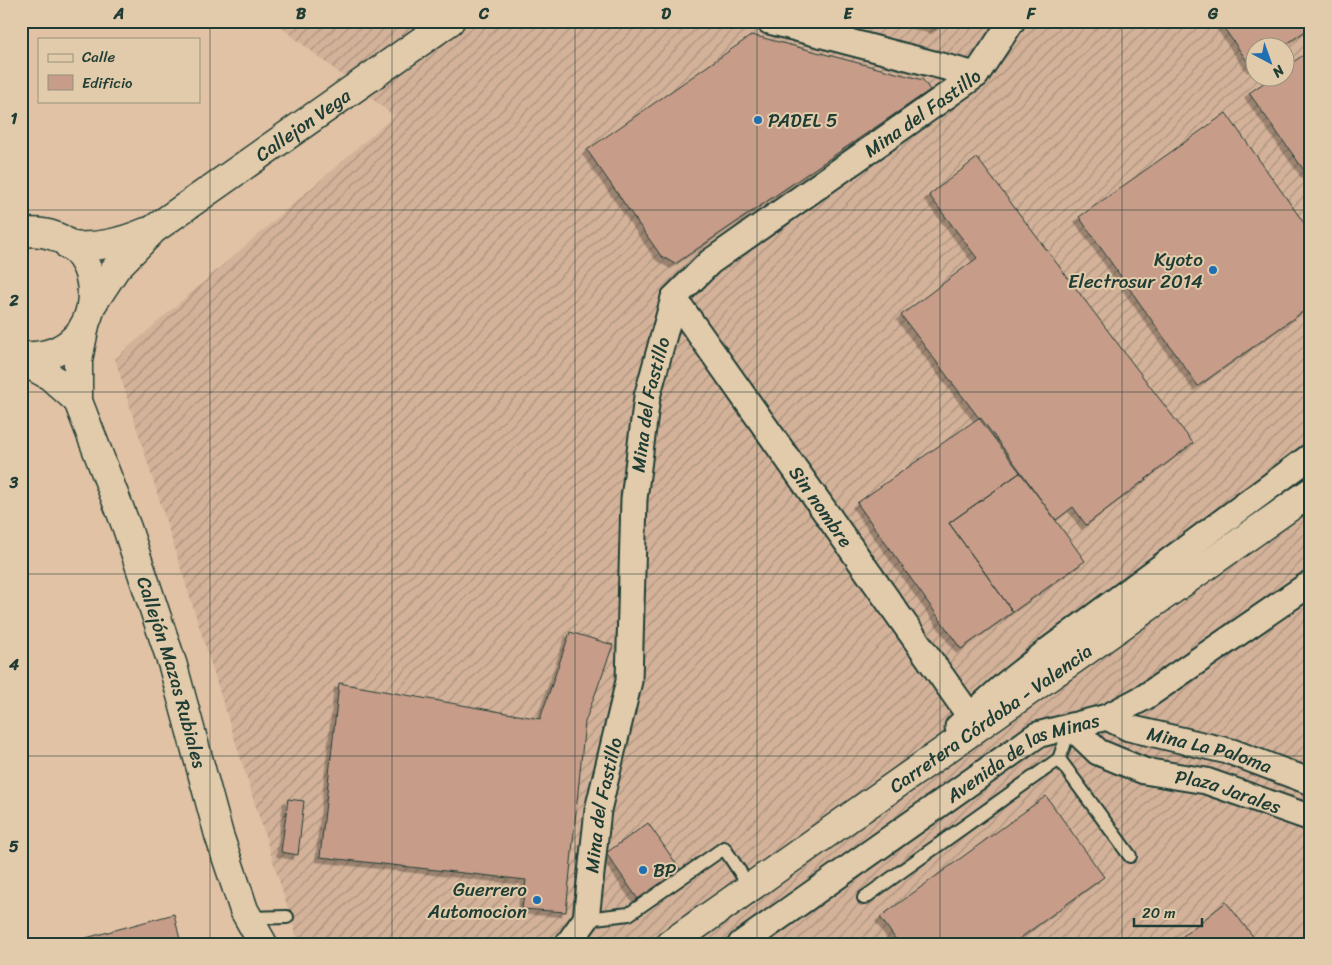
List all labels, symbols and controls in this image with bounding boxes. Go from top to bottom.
text: A [113,0,124,28]
text: B [296,0,307,28]
text: C [478,0,490,28]
text: D [661,0,671,28]
text: E [844,0,854,28]
text: F [1026,0,1037,28]
text: G [1207,0,1219,28]
legend [38,38,200,102]
north arrow [1244,38,1294,88]
text: Calle [82,44,115,70]
text: N [1266,58,1291,84]
street label: Mina del Fastillo [856,60,988,166]
text: Edificio [82,70,133,96]
street label: Callejon Vega [248,79,358,170]
text: 1 [11,104,18,133]
place label: PADEL 5 [768,104,838,137]
marker: PADEL 5 [752,114,764,126]
place label: Kyoto Electrosur 2014 [1068,243,1203,298]
marker: Kyoto Electrosur 2014 [1207,264,1219,276]
text: 2 [8,286,19,315]
street label: Mina del Fastillo [621,333,679,474]
street label: Sin nombre [781,458,862,554]
text: 3 [9,468,19,497]
street label: Callejón Mazas Rubiales [128,572,217,772]
street label: Carretera Córdoba - Valencia [882,634,1099,802]
text: 4 [8,650,19,679]
street label: Avenida de las Minas [938,703,1103,812]
street label: Mina La Paloma [1144,716,1277,782]
street label: Mina del Fastillo [575,734,631,875]
street label: Plaza Jarales [1173,760,1286,823]
text: 5 [9,832,19,861]
place label: BP [653,854,676,887]
marker: BP [637,864,649,876]
place label: Guerrero Automocion [427,873,527,928]
marker: Guerrero Automocion [531,894,543,906]
scale bar [1134,895,1202,927]
text: 20 m [1142,900,1176,926]

